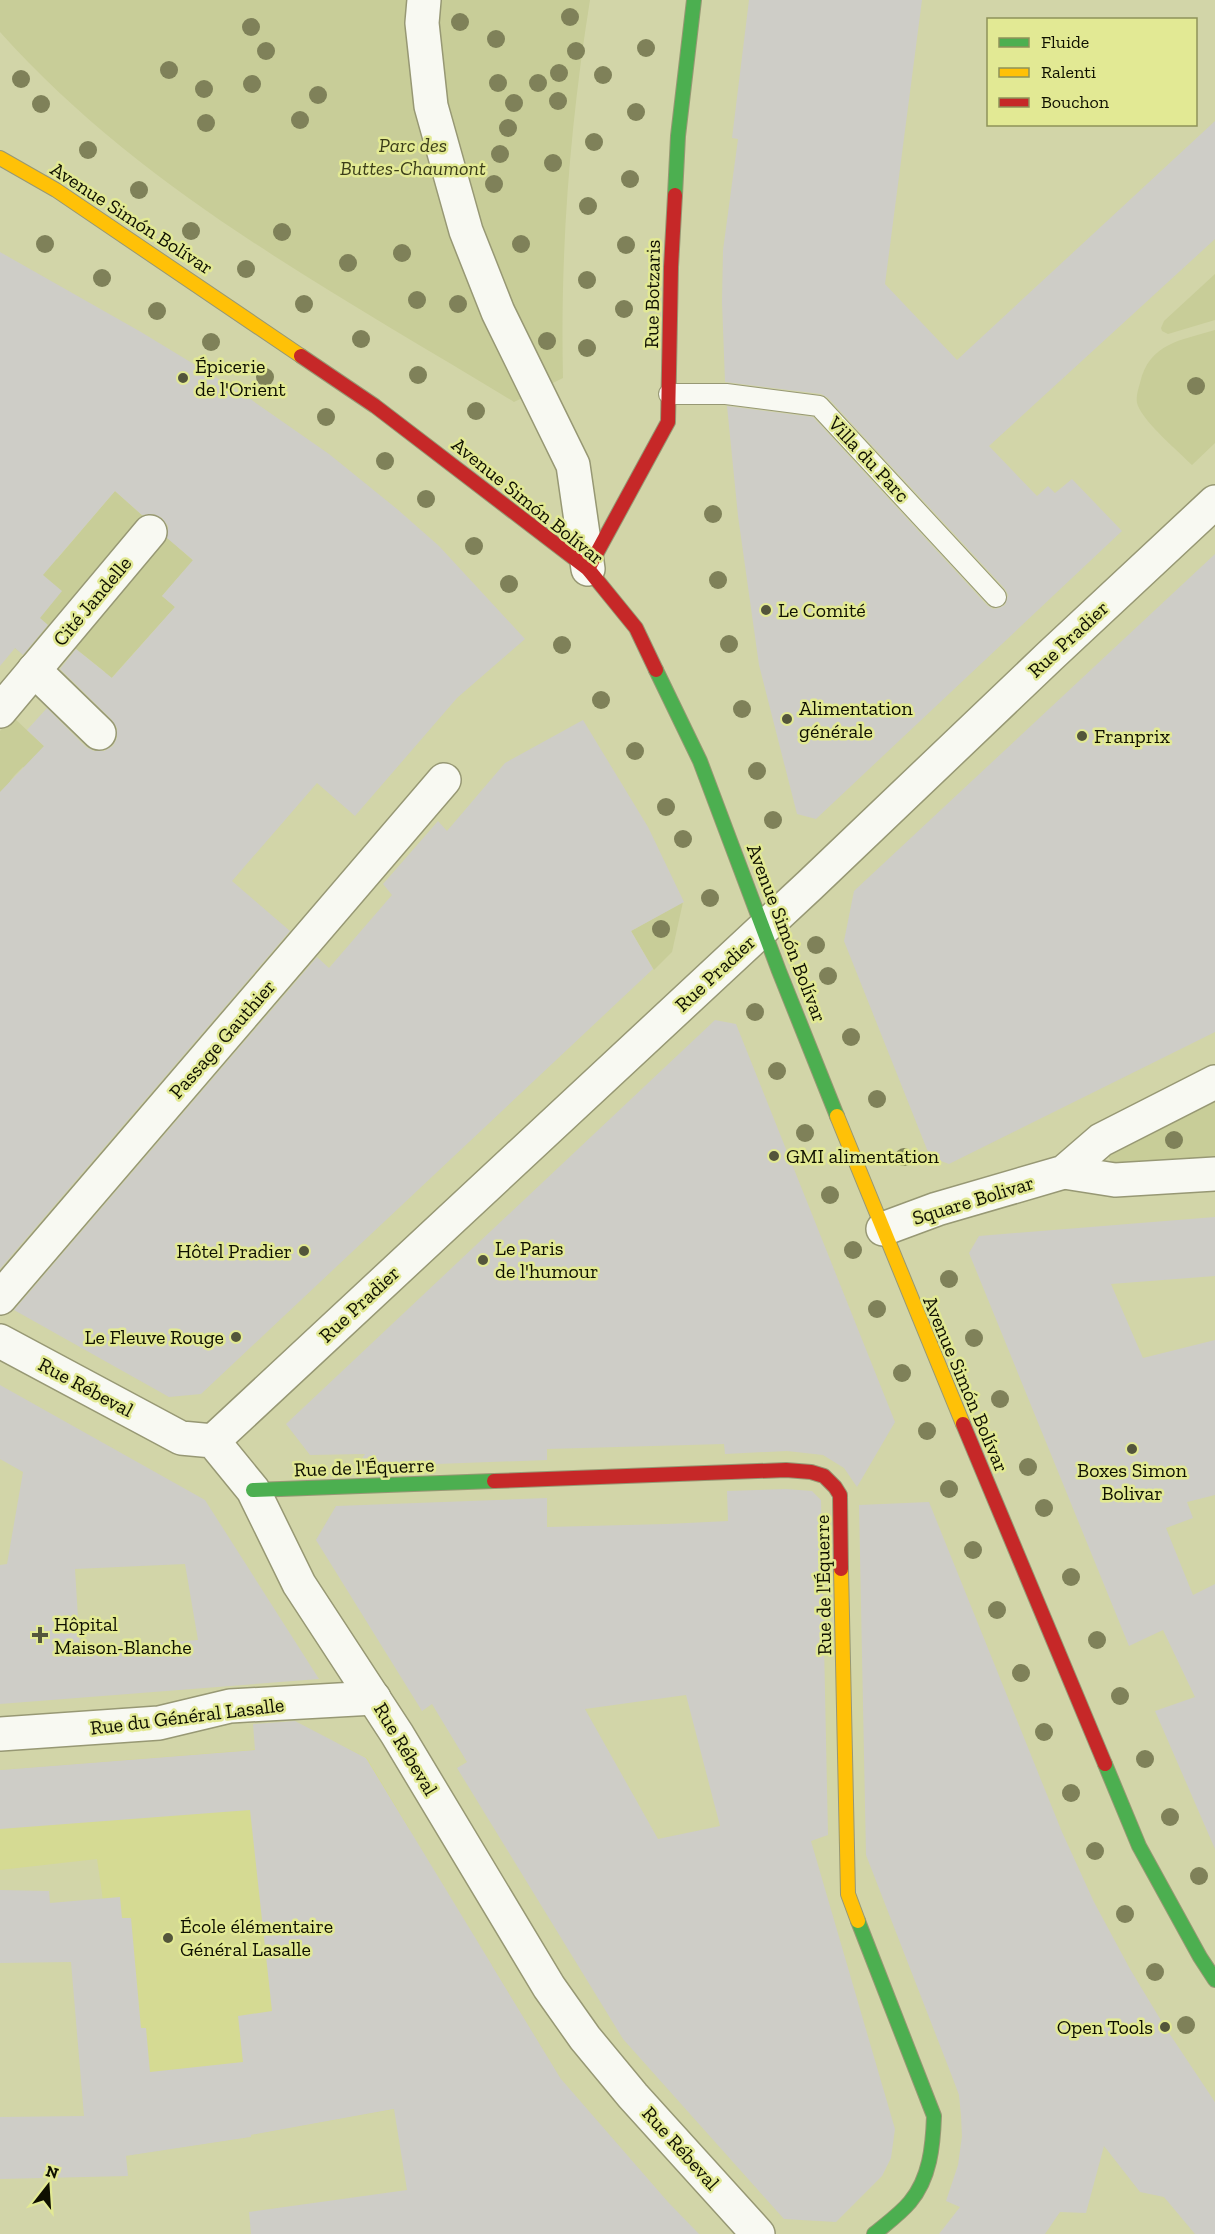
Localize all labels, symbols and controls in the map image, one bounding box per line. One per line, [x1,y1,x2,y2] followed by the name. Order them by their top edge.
[987,18,1197,126] legend
[1041,31,1089,53] text: Fluide
[1041,61,1096,83] text: Ralenti
[1041,91,1110,113] text: Bouchon
[340,133,486,180] park label: Parc des Buttes-Chaumont
[46,156,218,280] street label: Avenue Simón Bolívar
[639,239,665,349] street label: Rue Botzaris
[195,354,286,401] place label: Épicerie de l'Orient
[176,371,190,385] marker: Épicerie de l'Orient
[823,410,915,507] street label: Villa du Parc
[447,432,609,570] street label: Avenue Simón Bolívar
[48,551,136,651] street label: Cité Jandelle
[1023,596,1113,682] street label: Rue Pradier
[778,598,866,622] place label: Le Comité
[759,603,773,617] marker: Le Comité
[799,696,913,743] place label: Alimentation générale
[780,712,794,726] marker: Alimentation générale
[1094,724,1170,748] place label: Franprix
[1075,729,1089,743] marker: Franprix
[742,841,832,1025] street label: Avenue Simón Bolívar
[670,930,760,1016] street label: Rue Pradier
[164,975,280,1103] street label: Passage Gauthier
[786,1144,939,1168] place label: GMI alimentation
[767,1149,781,1163] marker: GMI alimentation
[909,1170,1037,1230] street label: Square Bolivar
[495,1236,598,1283] place label: Le Paris de l'humour
[177,1239,292,1263] place label: Hôtel Pradier
[297,1244,311,1258] marker: Hôtel Pradier
[476,1253,490,1267] marker: Le Paris de l'humour
[314,1261,404,1347] street label: Rue Pradier
[918,1292,1014,1476] street label: Avenue Simón Bolívar
[85,1325,224,1349] place label: Le Fleuve Rouge
[229,1330,243,1344] marker: Le Fleuve Rouge
[35,1352,137,1422] street label: Rue Rébeval
[1125,1442,1139,1456] marker: Boxes Simon Bolivar
[293,1453,435,1481] street label: Rue de l'Équerre
[1077,1458,1187,1505] place label: Boxes Simon Bolivar
[810,1514,836,1656] street label: Rue de l'Équerre
[54,1612,192,1659] place label: Hôpital Maison-Blanche
[31,1626,49,1644] marker: Hôpital Maison-Blanche
[89,1692,285,1740] street label: Rue du Général Lasalle
[369,1698,443,1800] street label: Rue Rébeval
[180,1914,333,1961] place label: École élémentaire Général Lasalle
[161,1931,175,1945] marker: École élémentaire Général Lasalle
[1057,2015,1153,2039] place label: Open Tools
[1158,2020,1172,2034] marker: Open Tools
[637,2101,725,2195] street label: Rue Rébeval
[18,2156,78,2216] north arrow
[44,2161,61,2183] text: N

